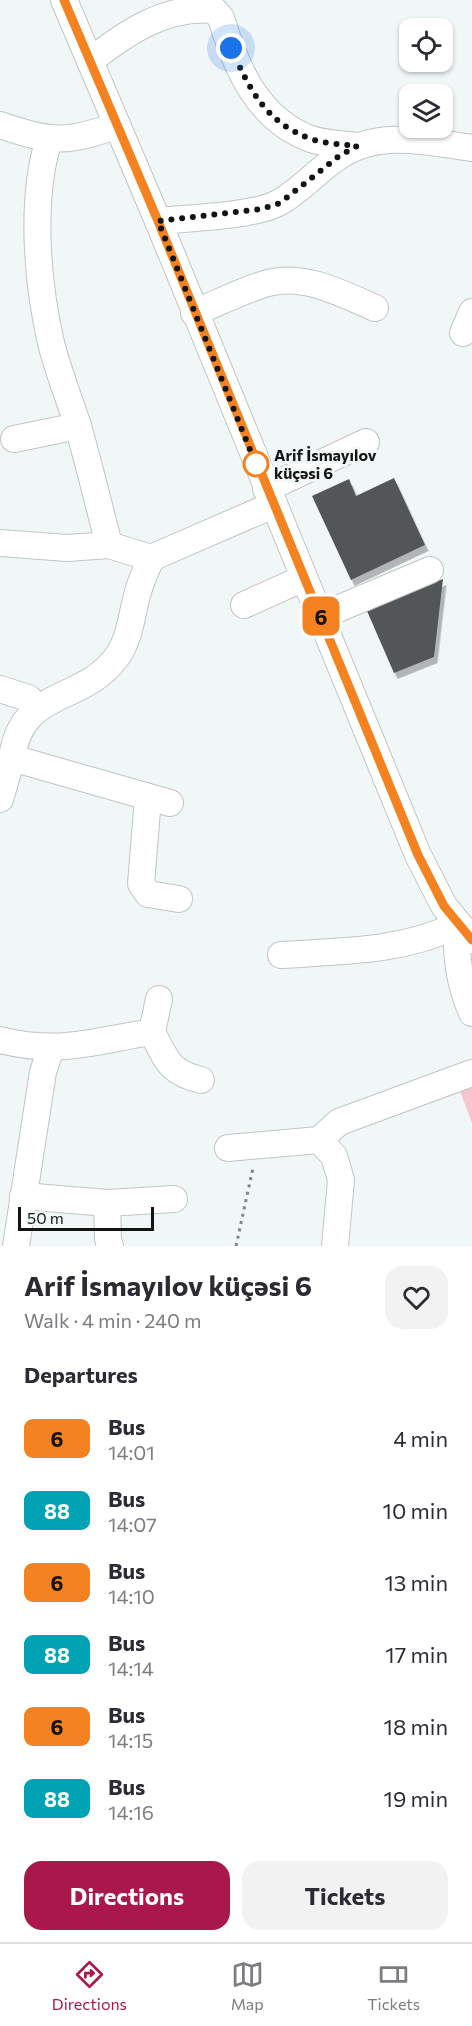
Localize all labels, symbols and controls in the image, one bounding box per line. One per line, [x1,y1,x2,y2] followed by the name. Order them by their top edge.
[399,18,453,138] map controls
[399,18,453,72] button: locate
[216,33,246,63] your location
[399,84,453,138] button: layers
[274,445,377,482] place label: Arif İsmayılov küçəsi 6
[243,451,269,477] marker: Arif İsmayılov küçəsi 6
[302,596,340,636] line badge: 6
[315,604,327,629] text: 6
[18,1204,154,1232] scale bar
[27,1208,64,1227] text: 50 m
[385,1266,448,1329] button: heart
[24,1268,312,1302] text: Arif İsmayılov küçəsi 6
[24,1308,201,1332] text: Walk · 4 min · 240 m
[24,1361,138,1388] text: Departures
[108,1413,145,1440] text: Bus
[393,1425,448,1452] text: 4 min
[51,1426,63,1451] text: 6
[108,1440,155,1464] text: 14:01
[108,1485,145,1512] text: Bus
[383,1497,448,1524] text: 10 min
[44,1498,70,1523] text: 88
[108,1512,157,1536] text: 14:07
[108,1557,145,1584] text: Bus
[384,1569,448,1596] text: 13 min
[51,1570,63,1595] text: 6
[108,1584,155,1608] text: 14:10
[108,1629,145,1656] text: Bus
[385,1641,448,1668] text: 17 min
[44,1642,70,1667] text: 88
[108,1656,154,1680] text: 14:14
[108,1701,145,1728] text: Bus
[384,1713,448,1740] text: 18 min
[51,1714,63,1739] text: 6
[108,1728,153,1752] text: 14:15
[108,1773,145,1800] text: Bus
[384,1785,448,1812] text: 19 min
[44,1786,70,1811] text: 88
[108,1800,154,1824] text: 14:16
[24,1861,230,1930] button: Directions
[242,1861,448,1930] button: Tickets
[52,1958,127,2013] tab: Directions
[231,1958,264,2013] tab: Map
[367,1958,420,2013] tab: Tickets

